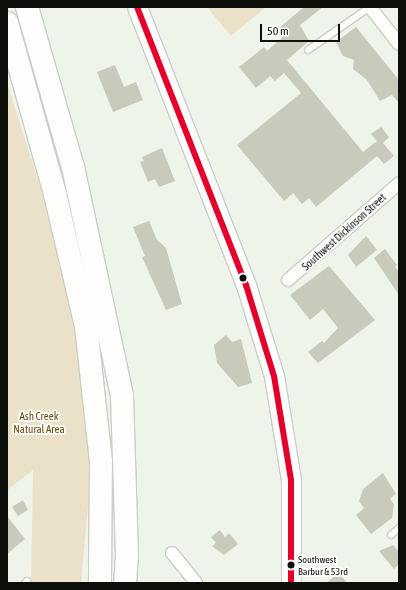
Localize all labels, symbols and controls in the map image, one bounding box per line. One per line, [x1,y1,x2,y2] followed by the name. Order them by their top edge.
[262,16,342,42] scale bar
[267,24,289,38] text: 50 m
[299,191,389,273] street label: Southwest Dickinson Street
[238,273,248,283] unlabelled marker
[13,410,65,436] park label: Ash Creek Natural Area
[298,553,348,576] place label: Southwest Barbur & 53rd
[286,560,296,570] marker: Southwest Barbur & 53rd

